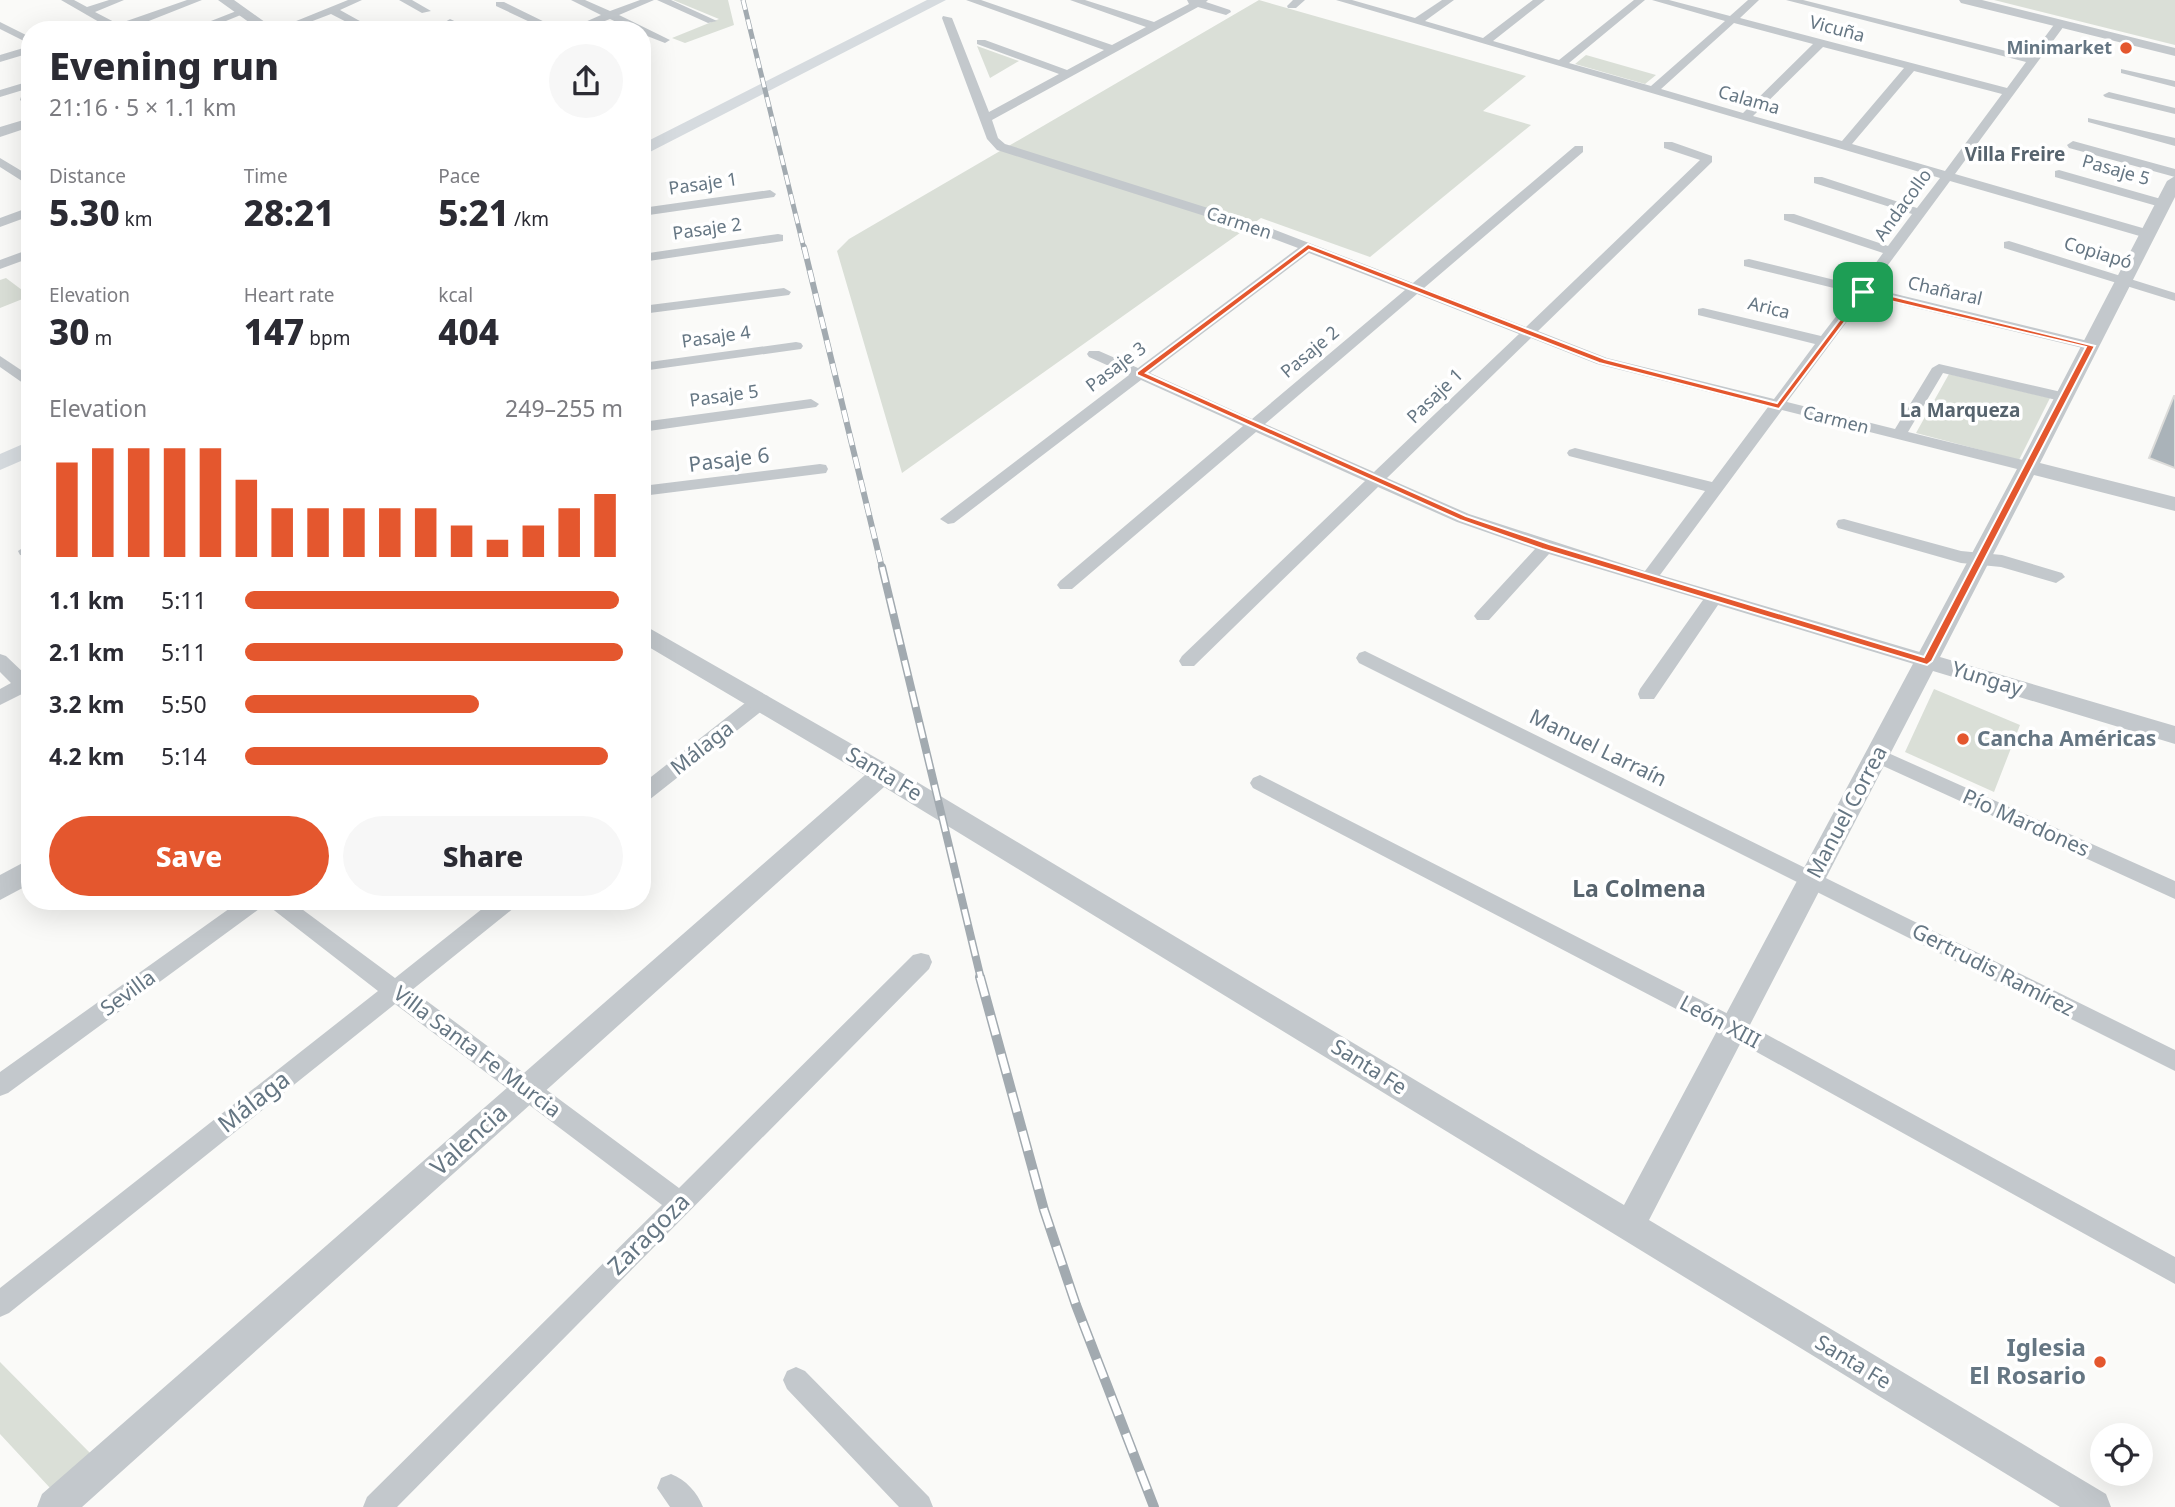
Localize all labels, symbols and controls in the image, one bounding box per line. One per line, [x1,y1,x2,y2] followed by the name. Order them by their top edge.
[1807,9,1868,47] street label: Vicuña
[2006,35,2112,59] place label: Minimarket
[49,39,279,91] text: Evening run
[2118,40,2134,56] marker: Minimarket
[549,44,623,118] button: share
[1716,79,1783,119] street label: Calama
[49,91,236,123] text: 21:16 · 5 × 1.1 km
[1965,141,2065,167] district label: Villa Freire
[2080,148,2153,190] street label: Pasaje 5
[49,163,126,189] text: Distance
[244,163,288,189] text: Time
[438,163,480,189] text: Pace
[1868,164,1936,245] street label: Andacollo
[667,166,739,200] street label: Pasaje 1
[49,189,120,236] text: 5.30
[244,189,335,236] text: 28:21
[438,189,509,236] text: 5:21
[1204,200,1275,244] street label: Carmen
[120,206,153,232] text: km
[509,206,549,232] text: /km
[671,211,743,245] street label: Pasaje 2
[2061,230,2135,274] street label: Copiapó
[1833,262,1893,322] pin
[1906,270,1985,310] street label: Chañaral
[1844,273,1882,311] icon: arrive
[49,282,130,308] text: Elevation
[244,282,334,308] text: Heart rate
[438,282,473,308] text: kcal
[1746,290,1793,324] street label: Arica
[49,308,89,355] text: 30
[244,308,304,355] text: 147
[438,308,499,355] text: 404
[680,319,752,353] street label: Pasaje 4
[1275,320,1344,383] street label: Pasaje 2
[89,325,112,351] text: m
[304,325,350,351] text: bpm
[1080,336,1150,397] street label: Pasaje 3
[1401,363,1468,428] street label: Pasaje 1
[688,378,760,412] street label: Pasaje 5
[49,392,147,424] text: Elevation
[505,392,623,424] text: 249–255 m
[1900,397,2020,423] district label: La Marqueza
[1801,399,1872,439] street label: Carmen
[687,440,771,478] street label: Pasaje 6
[49,584,124,616] text: 1.1 km
[161,584,207,616] text: 5:11
[49,636,124,668] text: 2.1 km
[161,636,207,668] text: 5:11
[1948,654,2026,702] street label: Yungay
[49,688,124,720] text: 3.2 km
[161,688,207,720] text: 5:50
[1525,702,1672,792] street label: Manuel Larraín
[664,714,739,781] street label: Málaga
[1977,724,2156,752] place label: Cancha Américas
[1955,731,1971,747] marker: Cancha Américas
[49,740,124,772] text: 4.2 km
[161,740,207,772] text: 5:14
[841,740,928,807] street label: Santa Fe
[1799,740,1893,883] street label: Manuel Correa
[1959,782,2094,863] street label: Pío Mardones
[49,816,329,896] button: Save
[343,816,623,896] button: Share
[1572,872,1706,904] district label: La Colmena
[1908,916,2079,1022] street label: Gertrudis Ramírez
[94,963,161,1022] street label: Sevilla
[388,979,567,1123] street label: Villa Santa Fe Murcia
[1675,988,1766,1054] street label: León XIII
[1327,1032,1413,1100] street label: Santa Fe
[210,1062,296,1139] street label: Málaga
[422,1095,514,1182] street label: Valencia
[600,1185,696,1281] street label: Zaragoza
[1810,1328,1897,1395] street label: Santa Fe
[1969,1330,2086,1391] place label: Iglesia El Rosario
[2092,1354,2108,1370] marker: Iglesia El Rosario
[2090,1423,2153,1486] map controls
[2090,1423,2153,1486] button: locate

